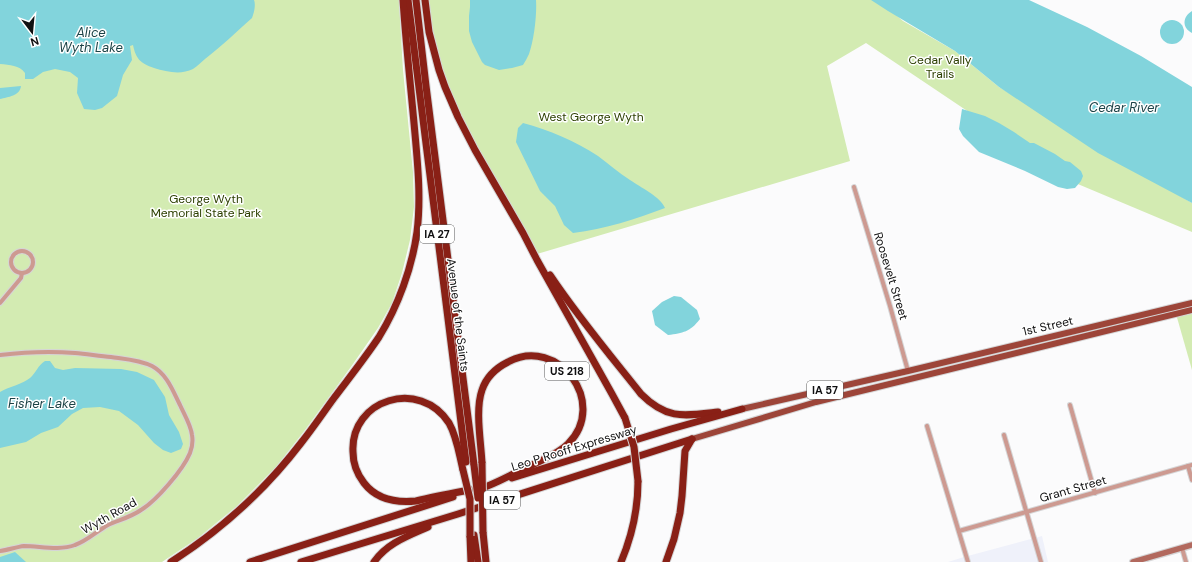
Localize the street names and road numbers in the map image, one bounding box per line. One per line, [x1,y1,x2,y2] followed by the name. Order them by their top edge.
[420,225,454,243] road number: IA 27
[870,230,912,322] street label: Roosevelt Street
[443,257,473,373] street label: Avenue of the Saints
[1021,312,1075,340] street label: 1st Street
[545,362,589,380] road number: US 218
[807,381,843,399] road number: IA 57
[509,421,639,475] street label: Leo P Rooff Expressway
[1038,472,1109,506] street label: Grant Street
[484,491,520,509] road number: IA 57
[78,494,140,538] street label: Wyth Road

